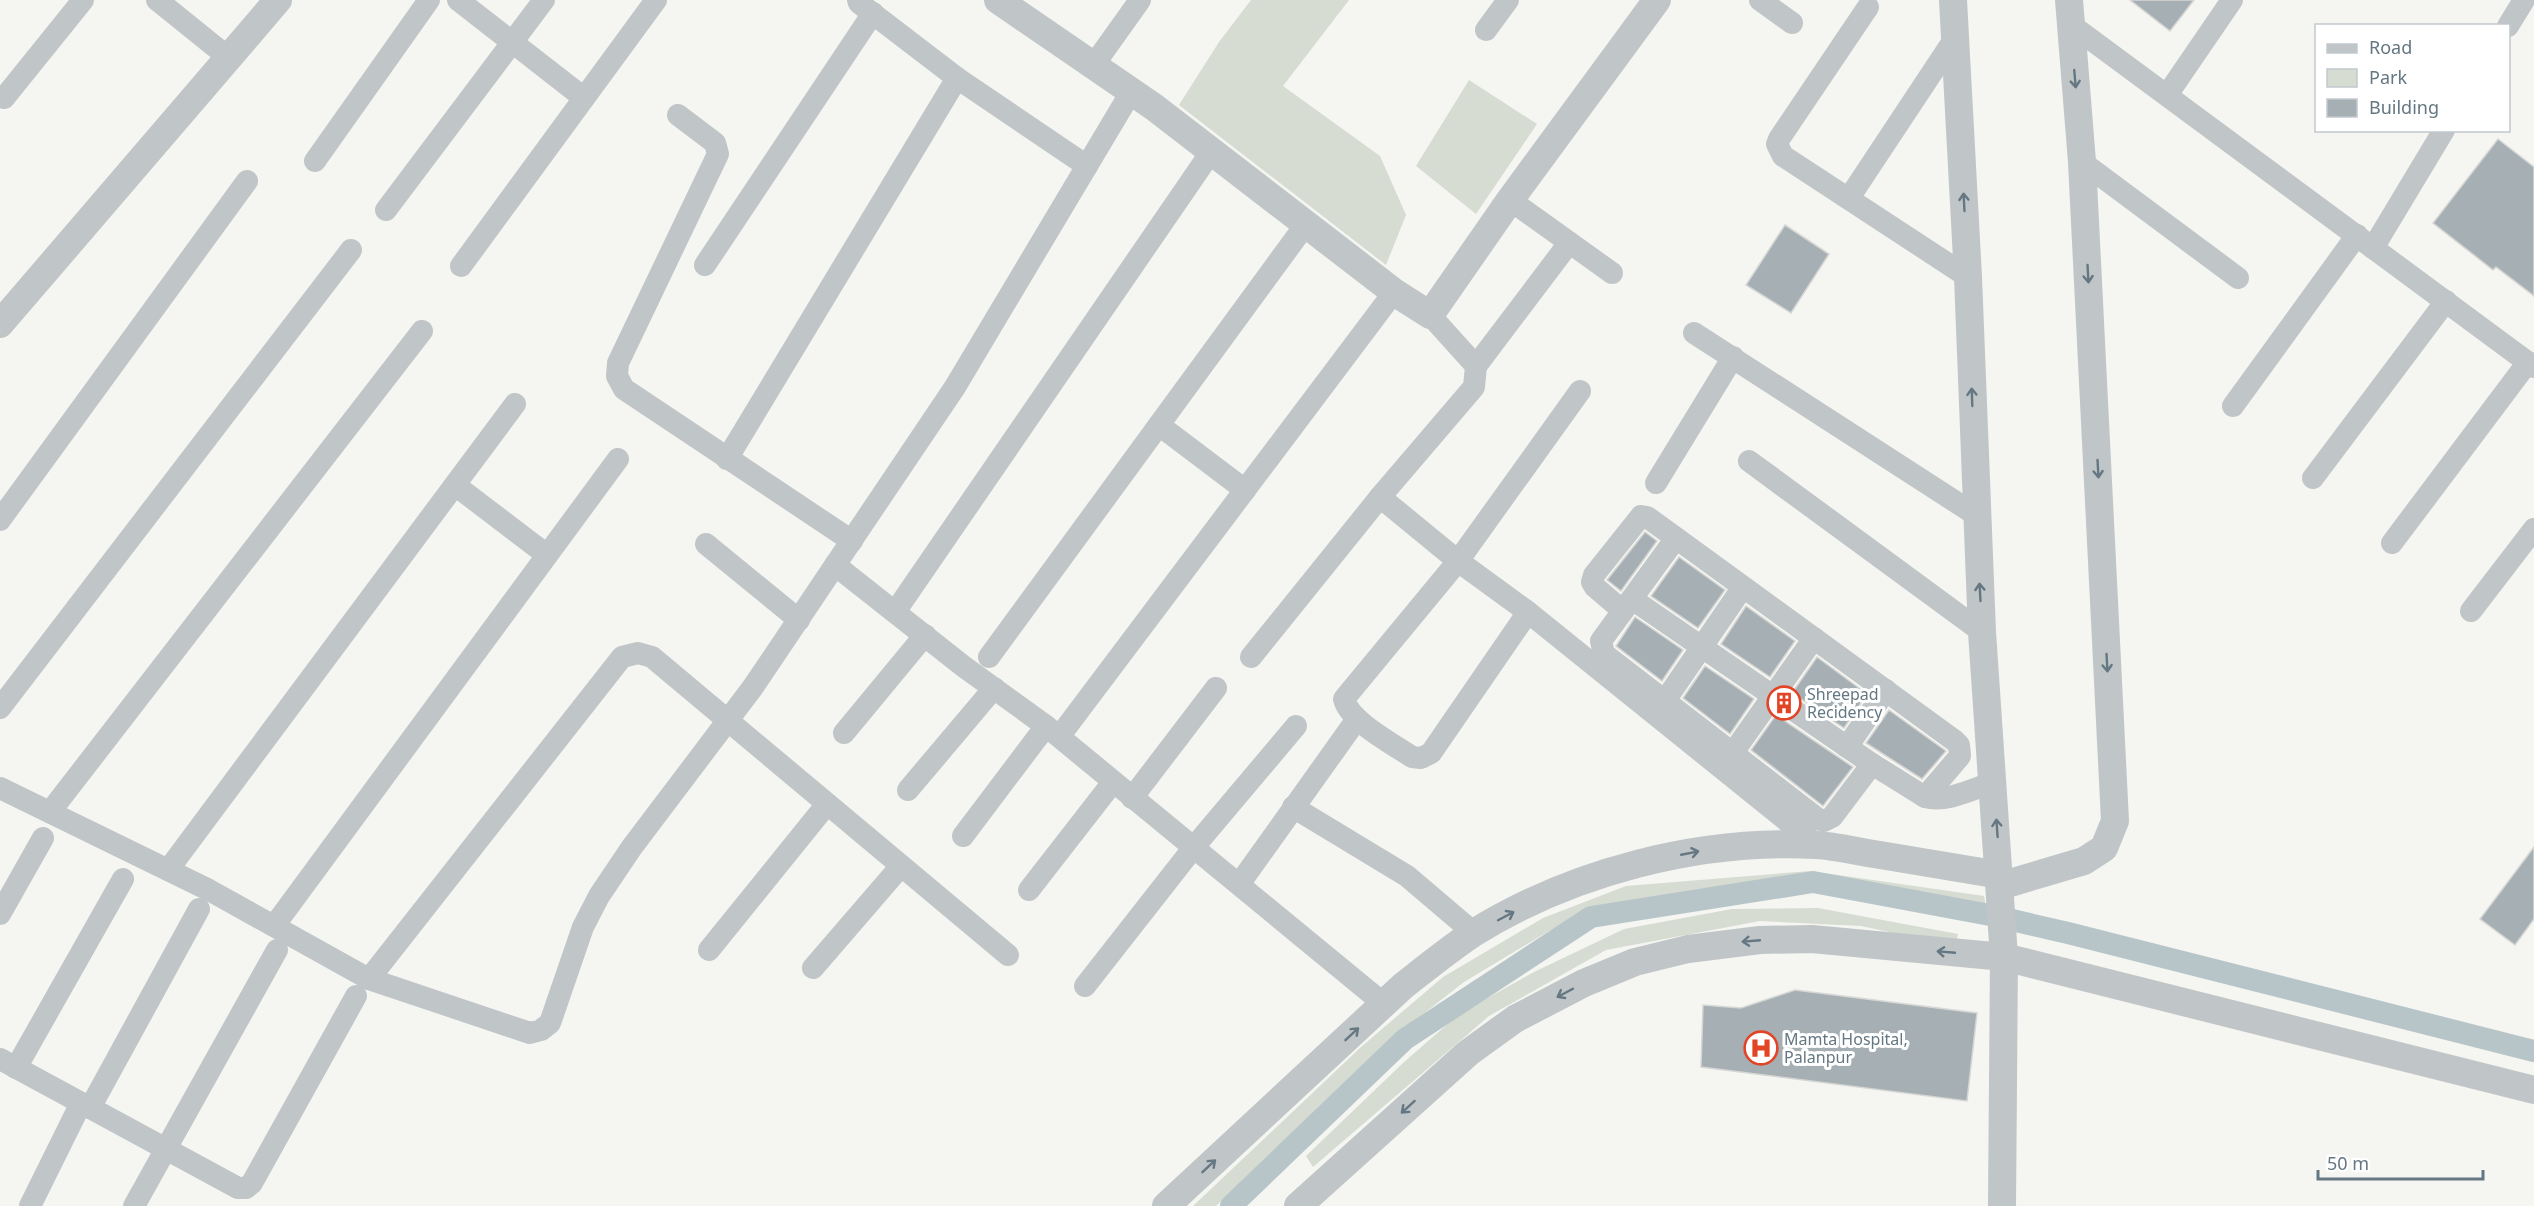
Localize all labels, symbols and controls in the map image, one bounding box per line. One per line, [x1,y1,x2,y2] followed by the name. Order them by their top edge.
[2315,24,2510,132] legend
[2369,35,2412,59] text: Road
[2369,65,2407,89] text: Park
[2070,69,2081,89] one-way arrow
[2369,95,2439,119] text: Building
[1959,192,1970,212] one-way arrow
[2082,263,2093,283] one-way arrow
[1967,387,1978,407] one-way arrow
[2092,458,2103,478] one-way arrow
[1975,582,1986,602] one-way arrow
[2102,653,2113,673] one-way arrow
[1807,683,1883,723] place label: Shreepad Recidency
[1766,685,1802,721] building icon: Shreepad Recidency
[1991,818,2002,838] one-way arrow
[1680,848,1699,859] one-way arrow
[1497,910,1515,921] one-way arrow
[1742,936,1762,947] one-way arrow
[1936,946,1956,957] one-way arrow
[1557,987,1574,999] one-way arrow
[1344,1027,1359,1041] one-way arrow
[1784,1028,1908,1068] place label: Mamta Hospital, Palanpur
[1743,1030,1779,1066] hospital icon: Mamta Hospital, Palanpur
[1401,1100,1416,1114] one-way arrow
[2318,1143,2483,1181] scale bar
[2327,1151,2369,1175] text: 50 m
[1201,1159,1216,1173] one-way arrow

